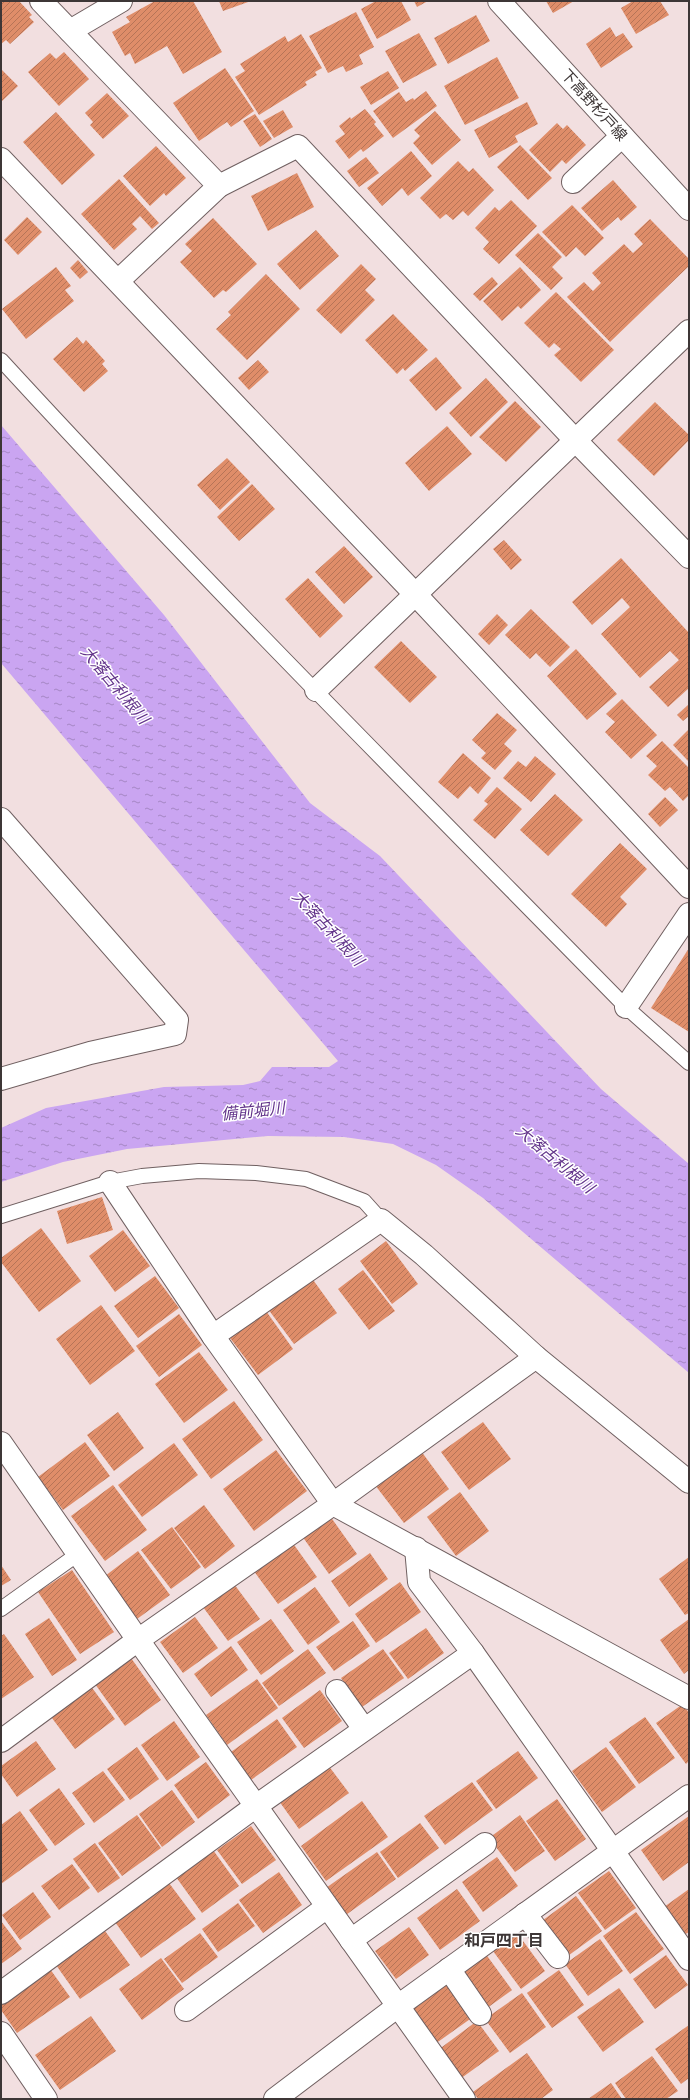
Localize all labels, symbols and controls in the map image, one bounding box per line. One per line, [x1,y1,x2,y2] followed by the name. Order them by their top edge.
[556,64,632,146] street label: 下高野杉戸線
[75,641,156,731] water label: 大落古利根川
[287,885,371,972] water label: 大落古利根川
[220,1096,288,1126] water label: 備前堀川
[511,1119,601,1200] water label: 大落古利根川
[464,1929,544,1952] district label: 和戸四丁目

